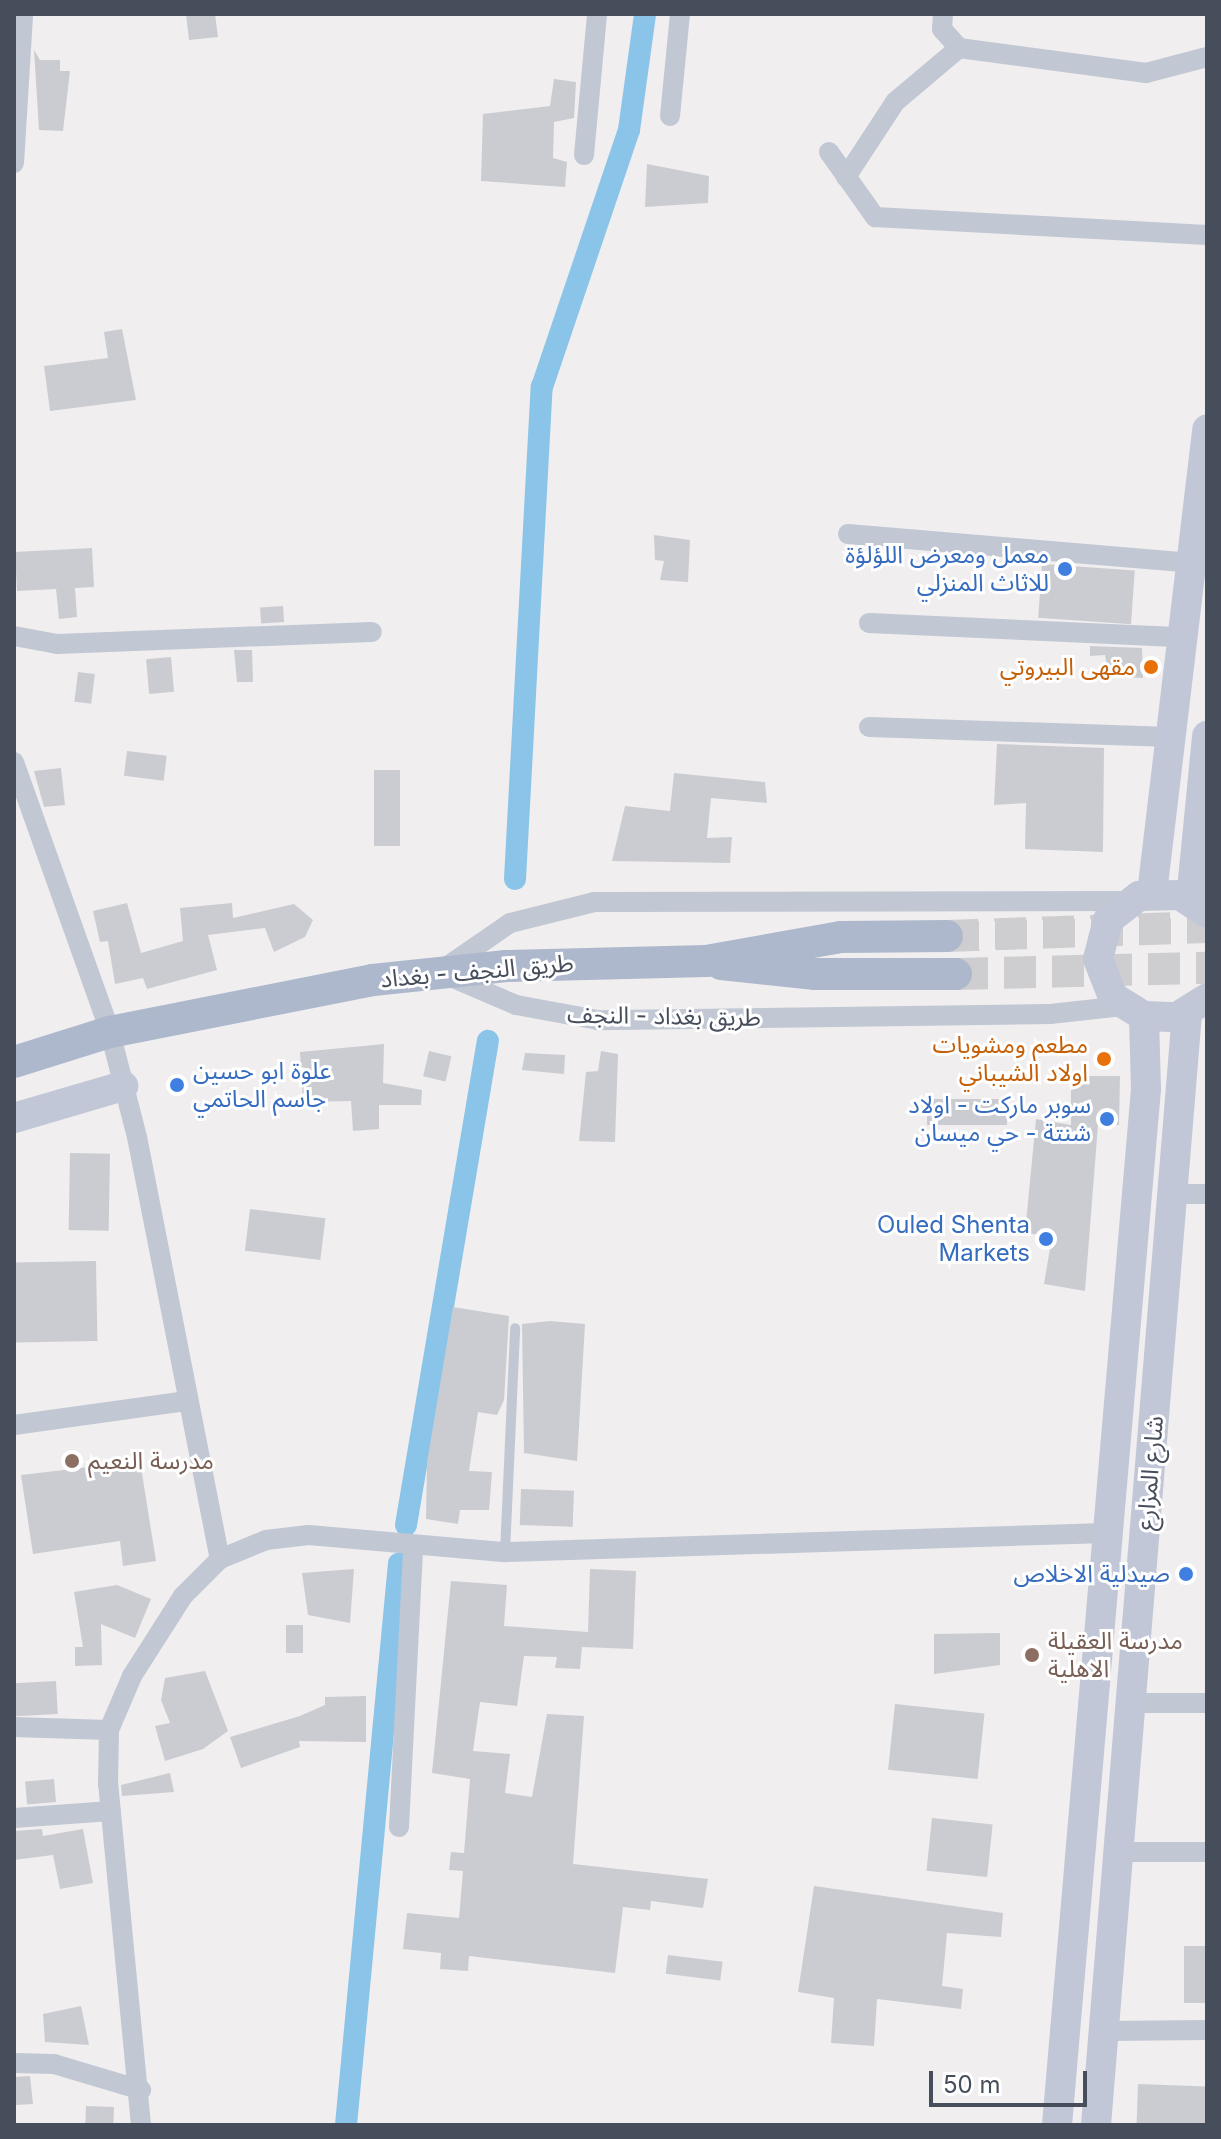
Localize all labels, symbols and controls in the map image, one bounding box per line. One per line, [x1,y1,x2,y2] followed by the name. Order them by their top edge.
[845,541,1049,597] place label: معمل ومعرض اللؤلؤة للاثاث المنزلي
[1056,560,1074,578] marker: معمل ومعرض اللؤلؤة للاثاث المنزلي
[1000,653,1135,681] place label: مقهى البيروتي
[1142,658,1160,676] marker: مقهى البيروتي
[379,948,575,994] street label: طريق النجف - بغداد
[567,1000,761,1032] street label: طريق بغداد - النجف
[933,1031,1088,1087] place label: مطعم ومشويات اولاد الشيباني
[1095,1050,1113,1068] marker: مطعم ومشويات اولاد الشيباني
[193,1057,331,1113] place label: علوة ابو حسين جاسم الحاتمي
[168,1076,186,1094] marker: علوة ابو حسين جاسم الحاتمي
[908,1091,1091,1147] place label: سوبر ماركت - اولاد شنتة - حي ميسان
[1098,1110,1116,1128] marker: سوبر ماركت - اولاد شنتة - حي ميسان
[877,1211,1030,1267] place label: Ouled Shenta Markets
[1037,1230,1055,1248] marker: Ouled Shenta Markets
[1131,1414,1169,1532] street label: شارع المزارع
[88,1447,214,1475] place label: مدرسة النعيم
[63,1452,81,1470] marker: مدرسة النعيم
[1013,1560,1170,1588] place label: صيدلية الاخلاص
[1177,1565,1195,1583] marker: صيدلية الاخلاص
[1048,1627,1183,1683] place label: مدرسة العقيلة الاهلية
[1023,1646,1041,1664] marker: مدرسة العقيلة الاهلية
[933,2055,1091,2105] scale bar
[943,2070,1001,2099] text: 50 m

